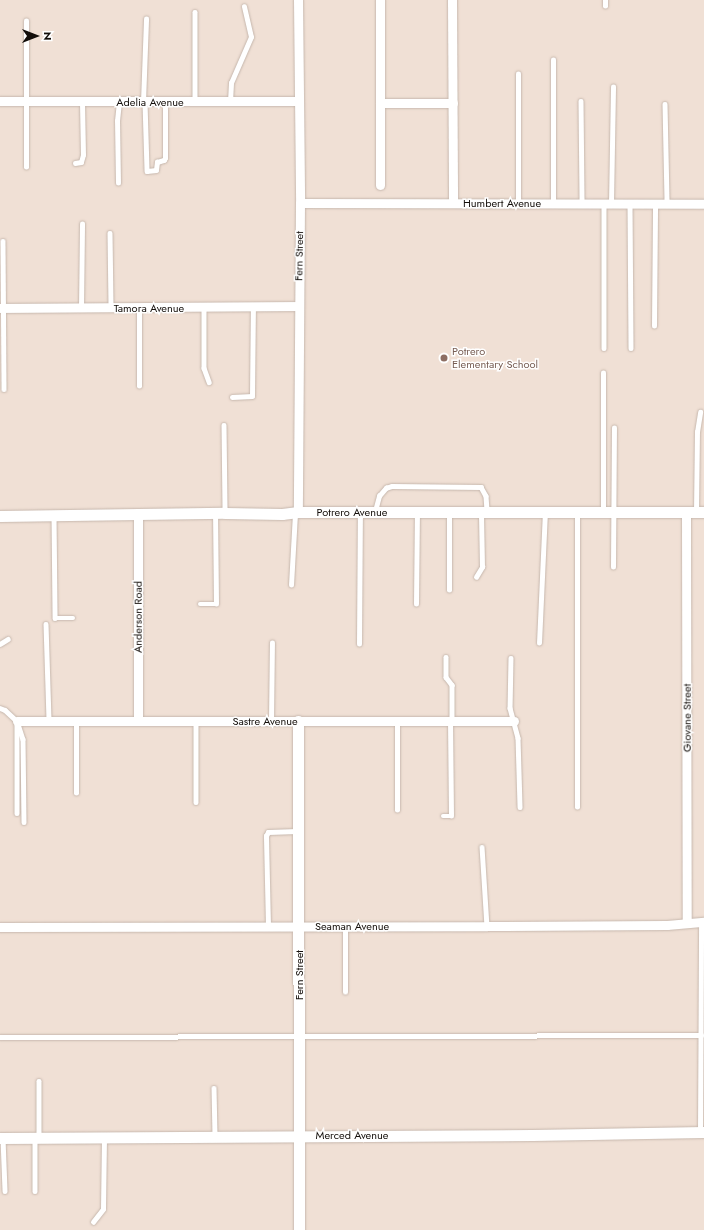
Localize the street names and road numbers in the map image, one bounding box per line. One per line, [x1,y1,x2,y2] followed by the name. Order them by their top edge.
[116,95,184,109] street label: Adelia Avenue
[463,196,541,210] street label: Humbert Avenue
[292,231,306,281] street label: Fern Street
[114,301,184,315] street label: Tamora Avenue
[317,505,387,519] street label: Potrero Avenue
[131,581,145,653] street label: Anderson Road
[680,684,694,752] street label: Giovane Street
[232,714,298,728] street label: Sastre Avenue
[315,919,389,933] street label: Seaman Avenue
[292,950,306,1000] street label: Fern Street
[316,1128,388,1142] street label: Merced Avenue

